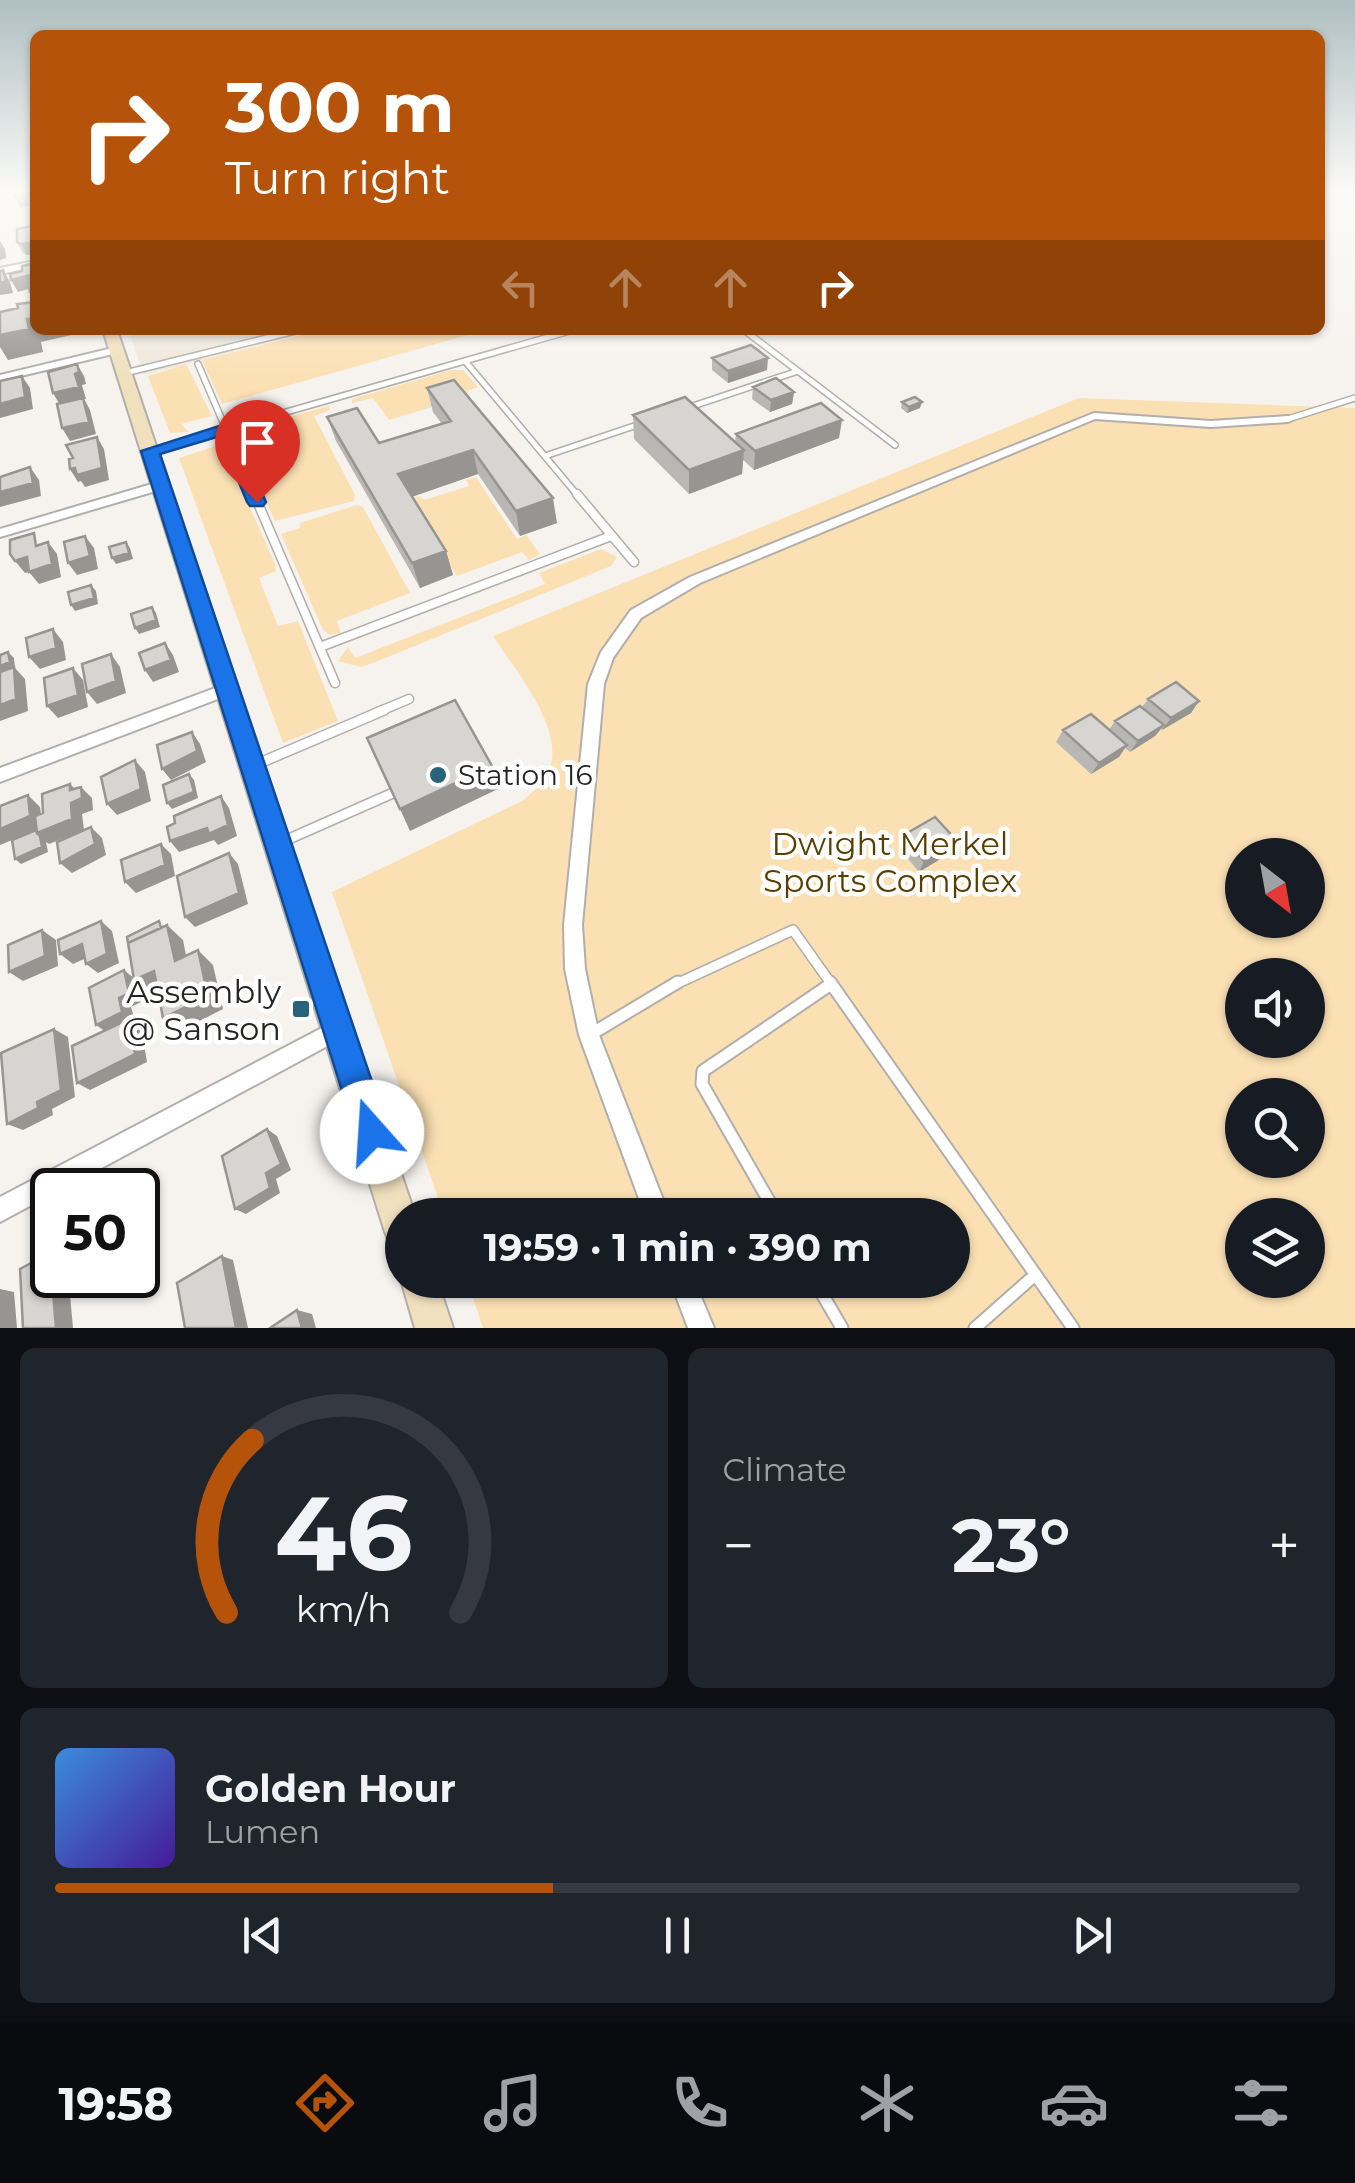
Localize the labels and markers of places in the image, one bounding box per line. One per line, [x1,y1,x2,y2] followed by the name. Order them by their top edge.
[215,400,300,503] pin
[458,758,592,792] place label: Station 16
[427,764,449,786] marker: Station 16
[122,972,282,1048] place label: Assembly @ Sanson
[290,998,312,1020] marker: Assembly @ Sanson

